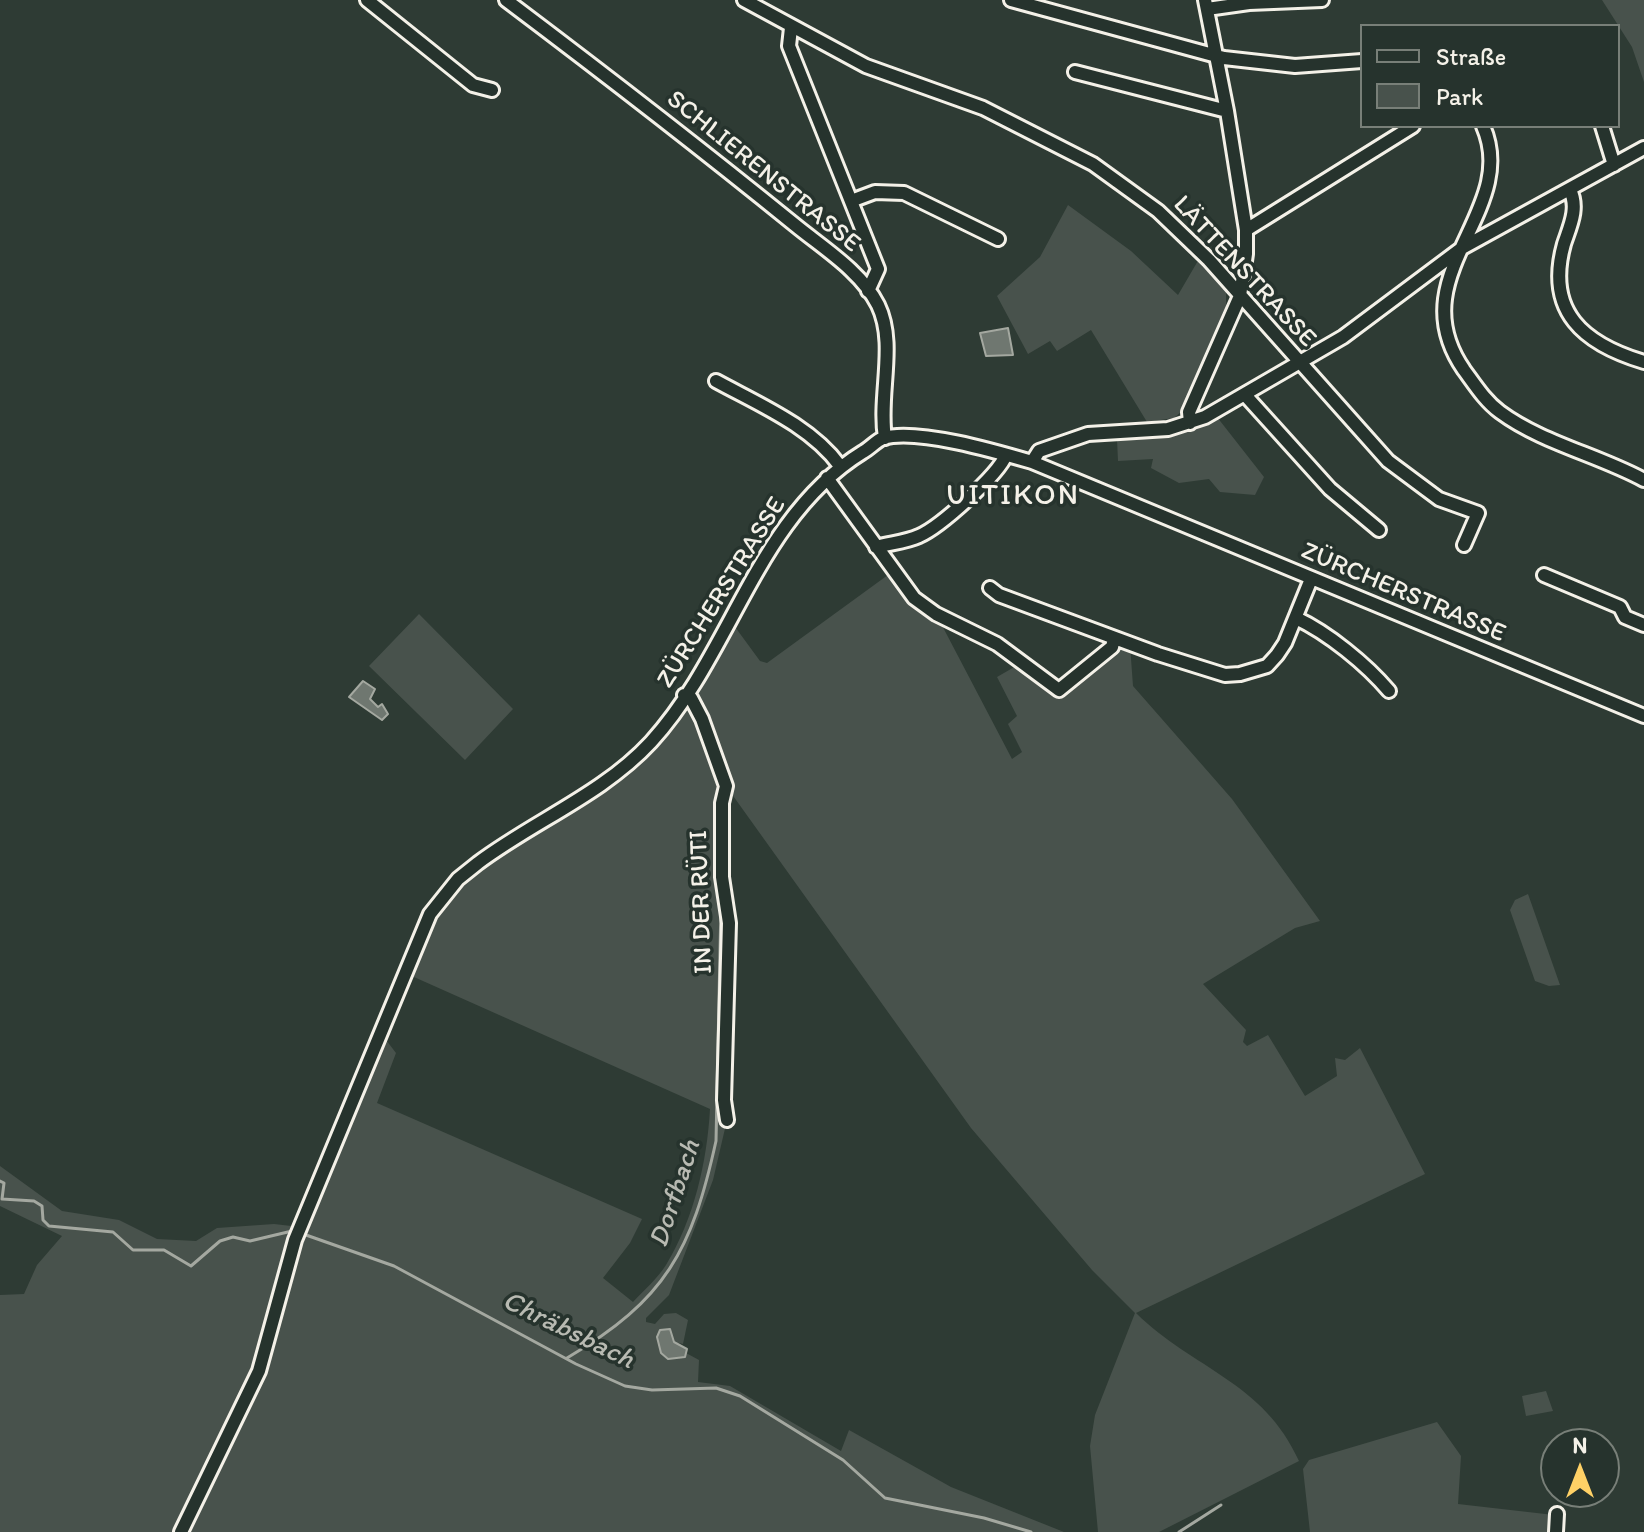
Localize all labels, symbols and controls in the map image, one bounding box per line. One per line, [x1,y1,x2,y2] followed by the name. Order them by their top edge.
[1360,24,1620,128] legend
[1436,42,1506,71] text: Straße
[1436,82,1483,111] text: Park
[660,84,866,260] street label: SCHLIERENSTRASSE
[1166,190,1322,354] street label: LÄTTENSTRASSE
[948,478,1078,514] district label: UITIKON
[651,492,793,694] street label: ZÜRCHERSTRASSE
[1296,536,1510,650] street label: ZÜRCHERSTRASSE
[684,830,720,974] street label: IN DER RÜTI
[643,1136,709,1252] water label: Dorfbach
[497,1285,639,1377] water label: Chräbsbach
[1540,1428,1620,1508] north arrow
[1573,1432,1587,1459] text: N

